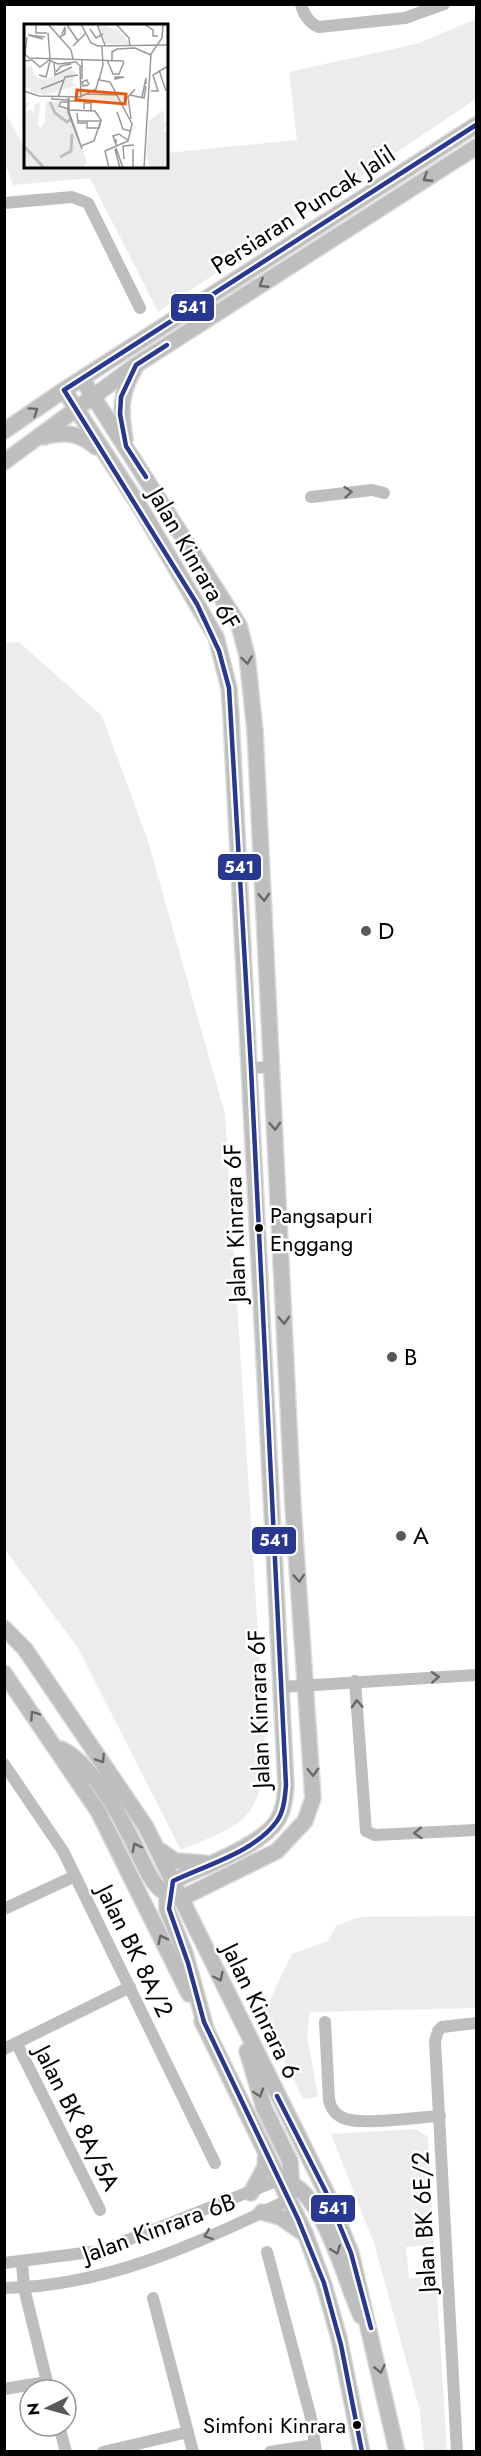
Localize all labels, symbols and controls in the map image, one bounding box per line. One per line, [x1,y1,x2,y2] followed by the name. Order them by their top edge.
[24,24,168,168] inset map
[204,137,402,282] street label: Persiaran Puncak Jalil
[423,171,433,183] one-way arrow
[259,276,269,288] one-way arrow
[170,293,215,322] line badge: 541
[177,296,207,319] text: 541
[27,407,38,418] one-way arrow
[138,478,249,636] street label: Jalan Kinrara 6F
[343,486,352,499] one-way arrow
[241,656,253,665] one-way arrow
[217,853,262,881] line badge: 541
[224,856,254,879] text: 541
[257,892,270,901] one-way arrow
[378,913,394,948] place label: D
[359,924,373,938] marker: D
[269,1121,282,1130] one-way arrow
[214,1143,255,1306] street label: Jalan Kinrara 6F
[270,1199,373,1259] place label: Pangsapuri Enggang
[253,1222,265,1234] marker: Pangsapuri Enggang
[278,1316,291,1325] one-way arrow
[404,1339,417,1374] place label: B
[385,1350,399,1364] marker: B
[413,1518,429,1553] place label: A
[251,1526,297,1555] line badge: 541
[259,1529,289,1552] text: 541
[394,1529,408,1543] marker: A
[292,1573,305,1582] one-way arrow
[238,1629,279,1792] street label: Jalan Kinrara 6F
[430,1670,439,1683] one-way arrow
[350,1700,363,1709] one-way arrow
[30,1711,41,1722] one-way arrow
[94,1753,105,1764] one-way arrow
[306,1768,319,1777] one-way arrow
[414,1826,423,1839] one-way arrow
[131,1842,143,1853] one-way arrow
[87,1876,183,2023] street label: Jalan BK 8A/2
[158,1934,169,1945] one-way arrow
[212,1934,309,2085] street label: Jalan Kinrara 6
[211,1970,223,1981] one-way arrow
[24,2036,129,2197] street label: Jalan BK 8A/5A
[252,2087,264,2098] one-way arrow
[402,2151,445,2297] street label: Jalan BK 6E/2
[75,2184,240,2272] street label: Jalan Kinrara 6B
[310,2194,356,2223] line badge: 541
[318,2197,348,2220] text: 541
[204,2228,214,2241] one-way arrow
[329,2244,341,2255] one-way arrow
[373,2364,386,2374] one-way arrow
[18,2378,78,2438] north arrow
[22,2402,46,2417] text: N
[203,2409,346,2441] place label: Simfoni Kinrara
[351,2419,363,2431] marker: Simfoni Kinrara

